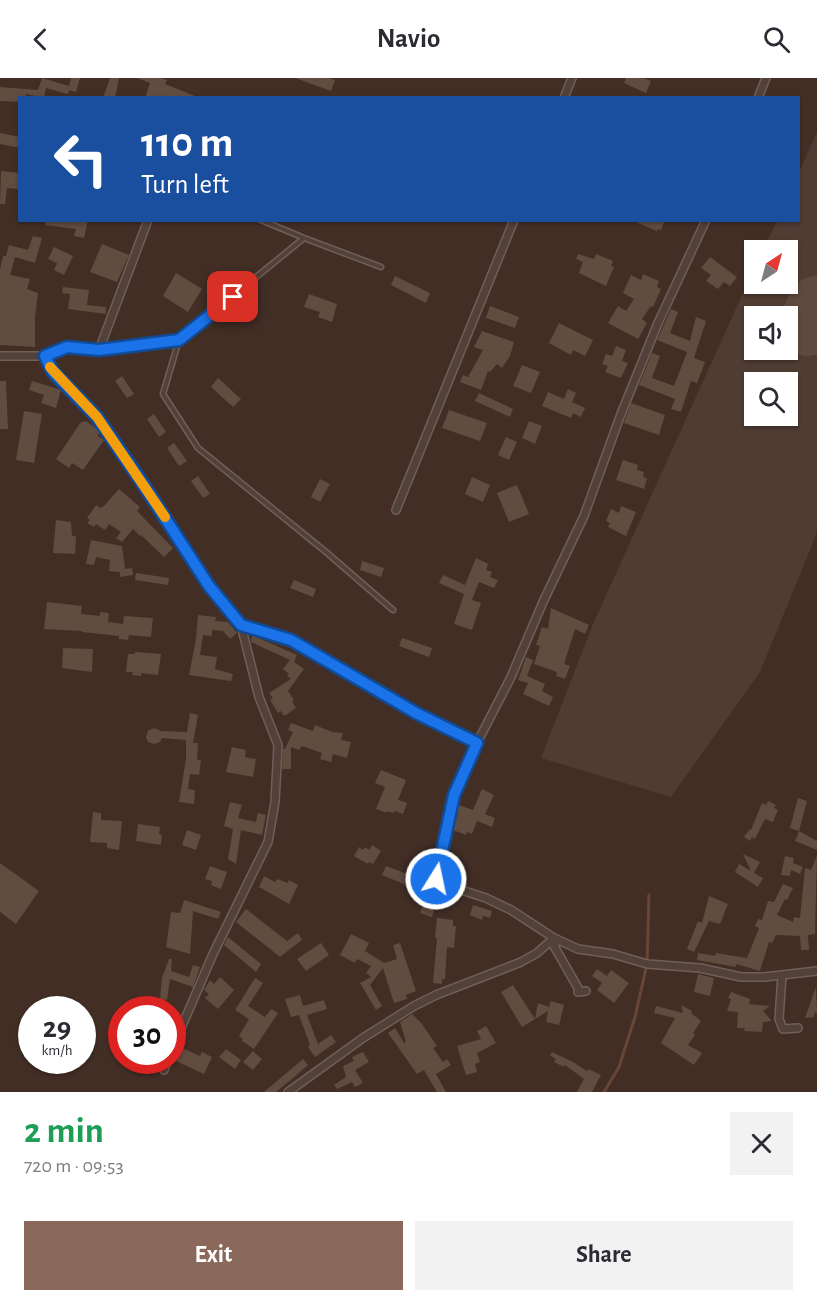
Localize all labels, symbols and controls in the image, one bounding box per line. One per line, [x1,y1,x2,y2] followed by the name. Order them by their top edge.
[24,23,57,56] icon: back
[760,23,793,56] icon: search
[377,25,440,52] text: Navio
[42,120,120,198] icon: left
[141,122,233,164] text: 110 m
[141,171,229,198] text: Turn left
[744,240,798,294] north arrow
[744,240,798,426] map controls
[207,271,258,322] pin
[216,280,249,313] icon: arrive
[744,306,798,360] button: sound
[744,372,798,426] button: search
[404,847,468,911] position arrow
[108,996,186,1074] speed limit sign: 30
[43,1013,71,1043] text: 29
[42,1043,72,1058] text: km/h
[730,1112,793,1175] button: close
[24,1113,104,1149] text: 2 min
[24,1156,124,1176] text: 720 m · 09:53
[24,1221,403,1290] button: Exit
[415,1221,793,1290] button: Share

